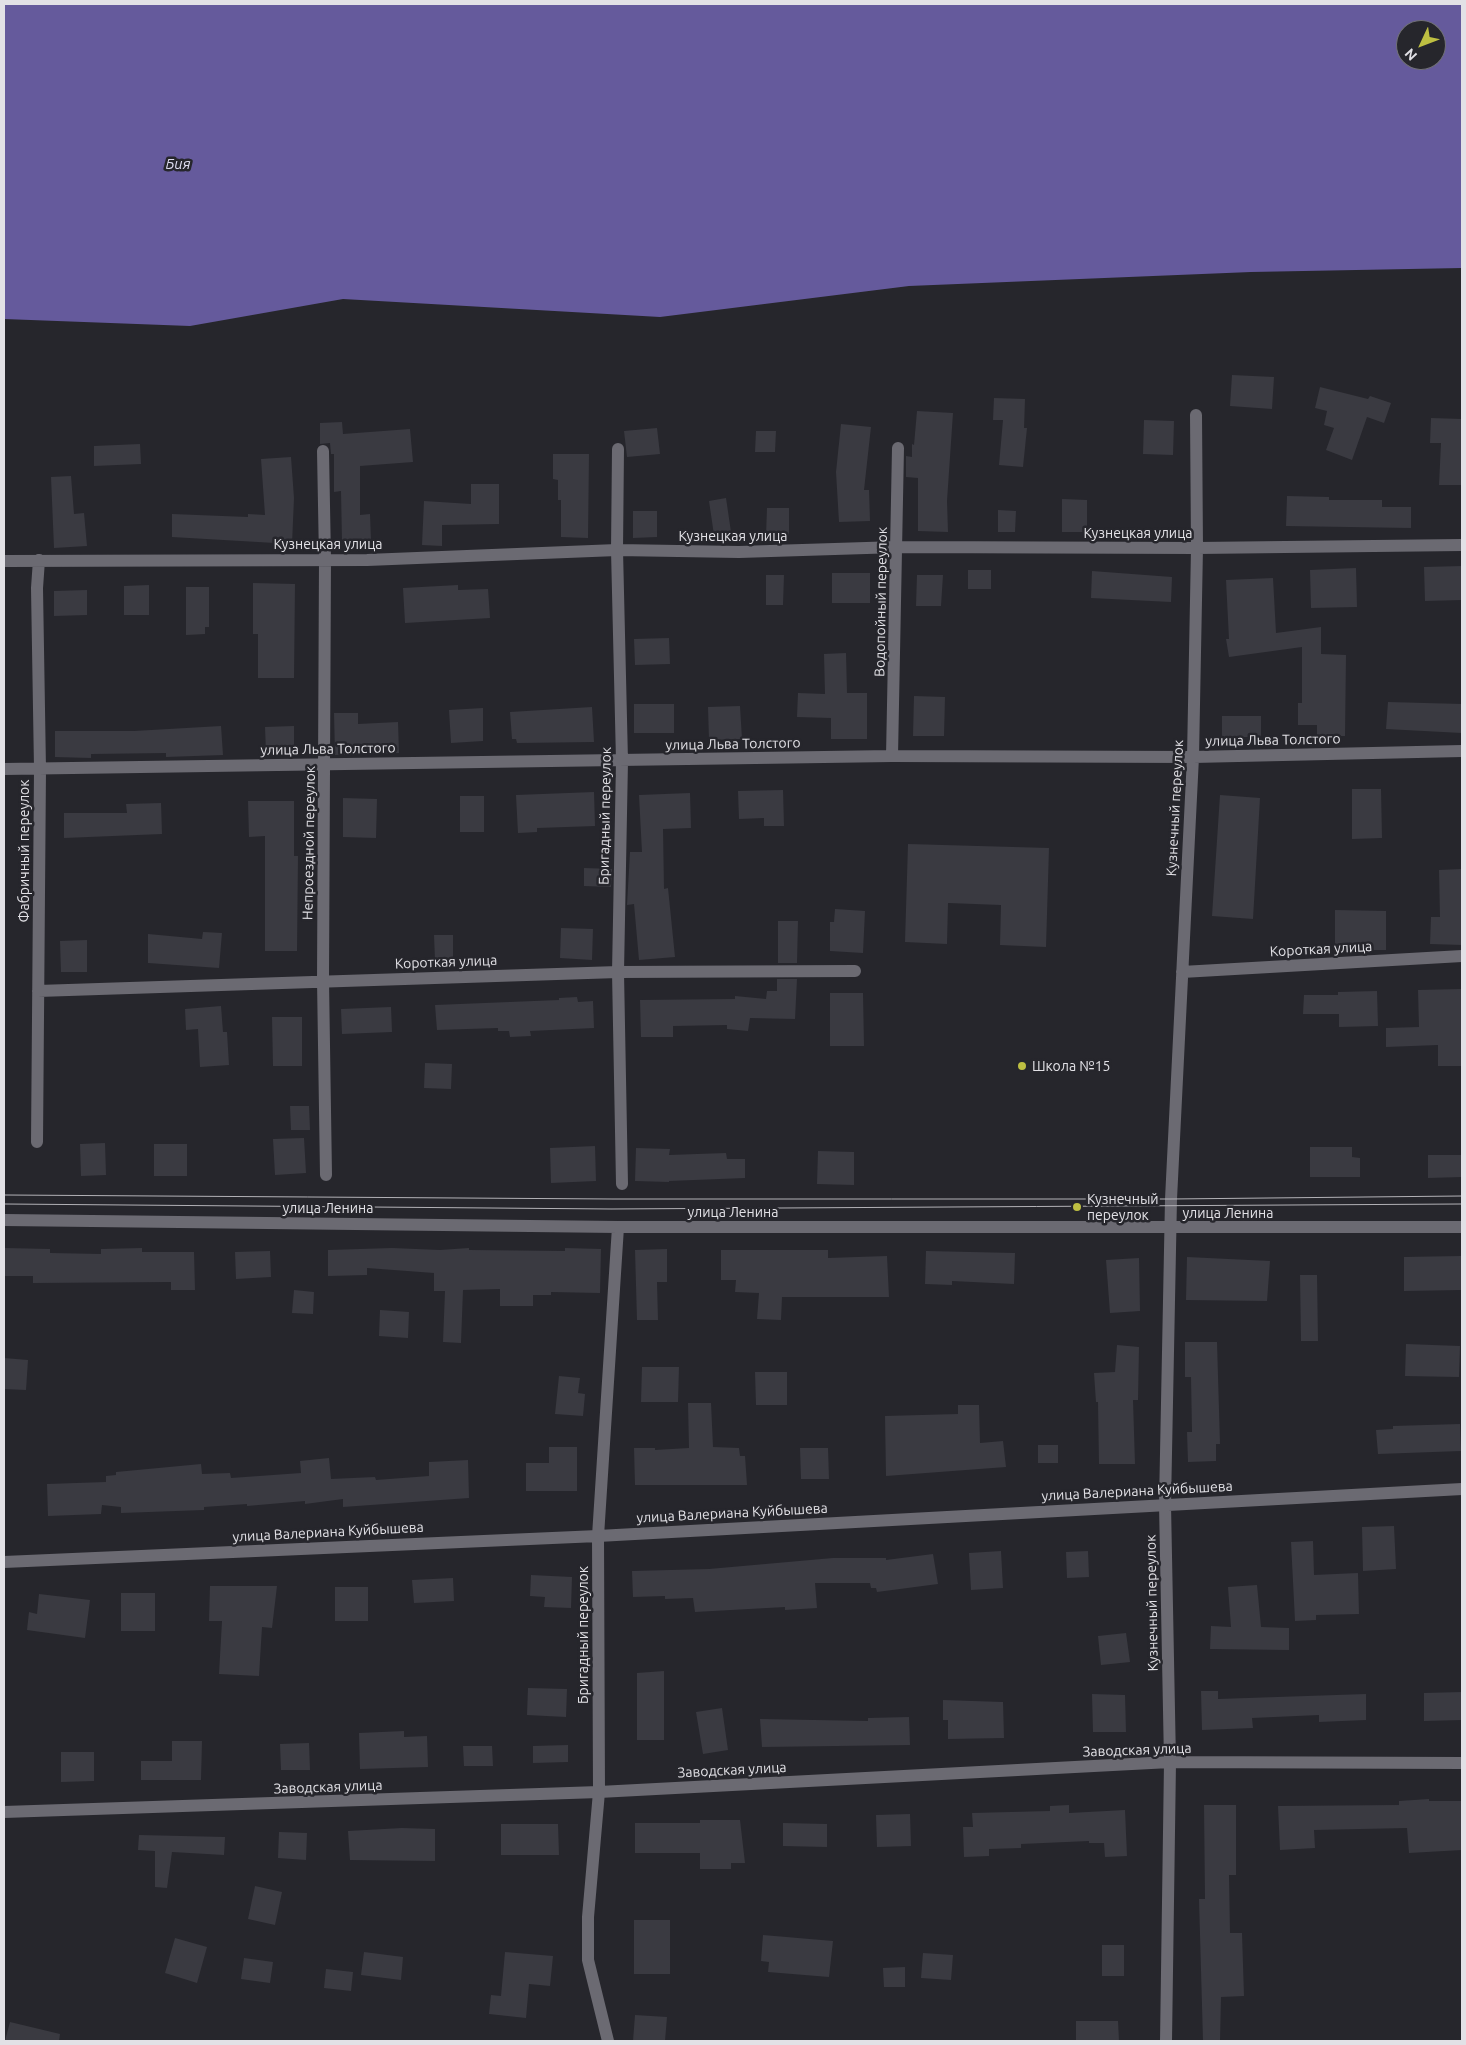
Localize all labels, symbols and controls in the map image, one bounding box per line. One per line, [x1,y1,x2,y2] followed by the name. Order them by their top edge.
[1396,20,1446,70] north arrow
[1401,45,1420,64] text: N
[166,155,190,173] water label: Бия
[1084,525,1192,541] street label: Кузнецкая улица
[871,527,891,677] street label: Водопойный переулок
[679,528,787,544] street label: Кузнецкая улица
[274,536,382,552] street label: Кузнецкая улица
[1205,730,1341,750] street label: улица Льва Толстого
[665,734,801,754] street label: улица Льва Толстого
[260,739,396,759] street label: улица Льва Толстого
[1163,739,1187,877] street label: Кузнечный переулок
[595,747,615,885] street label: Бригадный переулок
[299,766,319,920] street label: Непроездной переулок
[16,779,32,923] street label: Фабричный переулок
[1269,938,1373,960] street label: Короткая улица
[394,952,498,972] street label: Короткая улица
[1032,1058,1111,1074] place label: Школа №15
[1016,1060,1028,1072] marker: Школа №15
[1087,1191,1159,1224] place label: Кузнечный переулок
[283,1200,373,1216] street label: улица Ленина
[1071,1201,1083,1213] marker: Кузнечный переулок
[688,1204,778,1220] street label: улица Ленина
[1183,1205,1273,1221] street label: улица Ленина
[1041,1478,1233,1504] street label: улица Валериана Куйбышева
[636,1500,828,1526] street label: улица Валериана Куйбышева
[232,1519,424,1545] street label: улица Валериана Куйбышева
[1142,1535,1162,1671] street label: Кузнечный переулок
[575,1566,591,1704] street label: Бригадный переулок
[1082,1740,1192,1760] street label: Заводская улица
[677,1759,787,1781] street label: Заводская улица
[273,1777,383,1797] street label: Заводская улица

